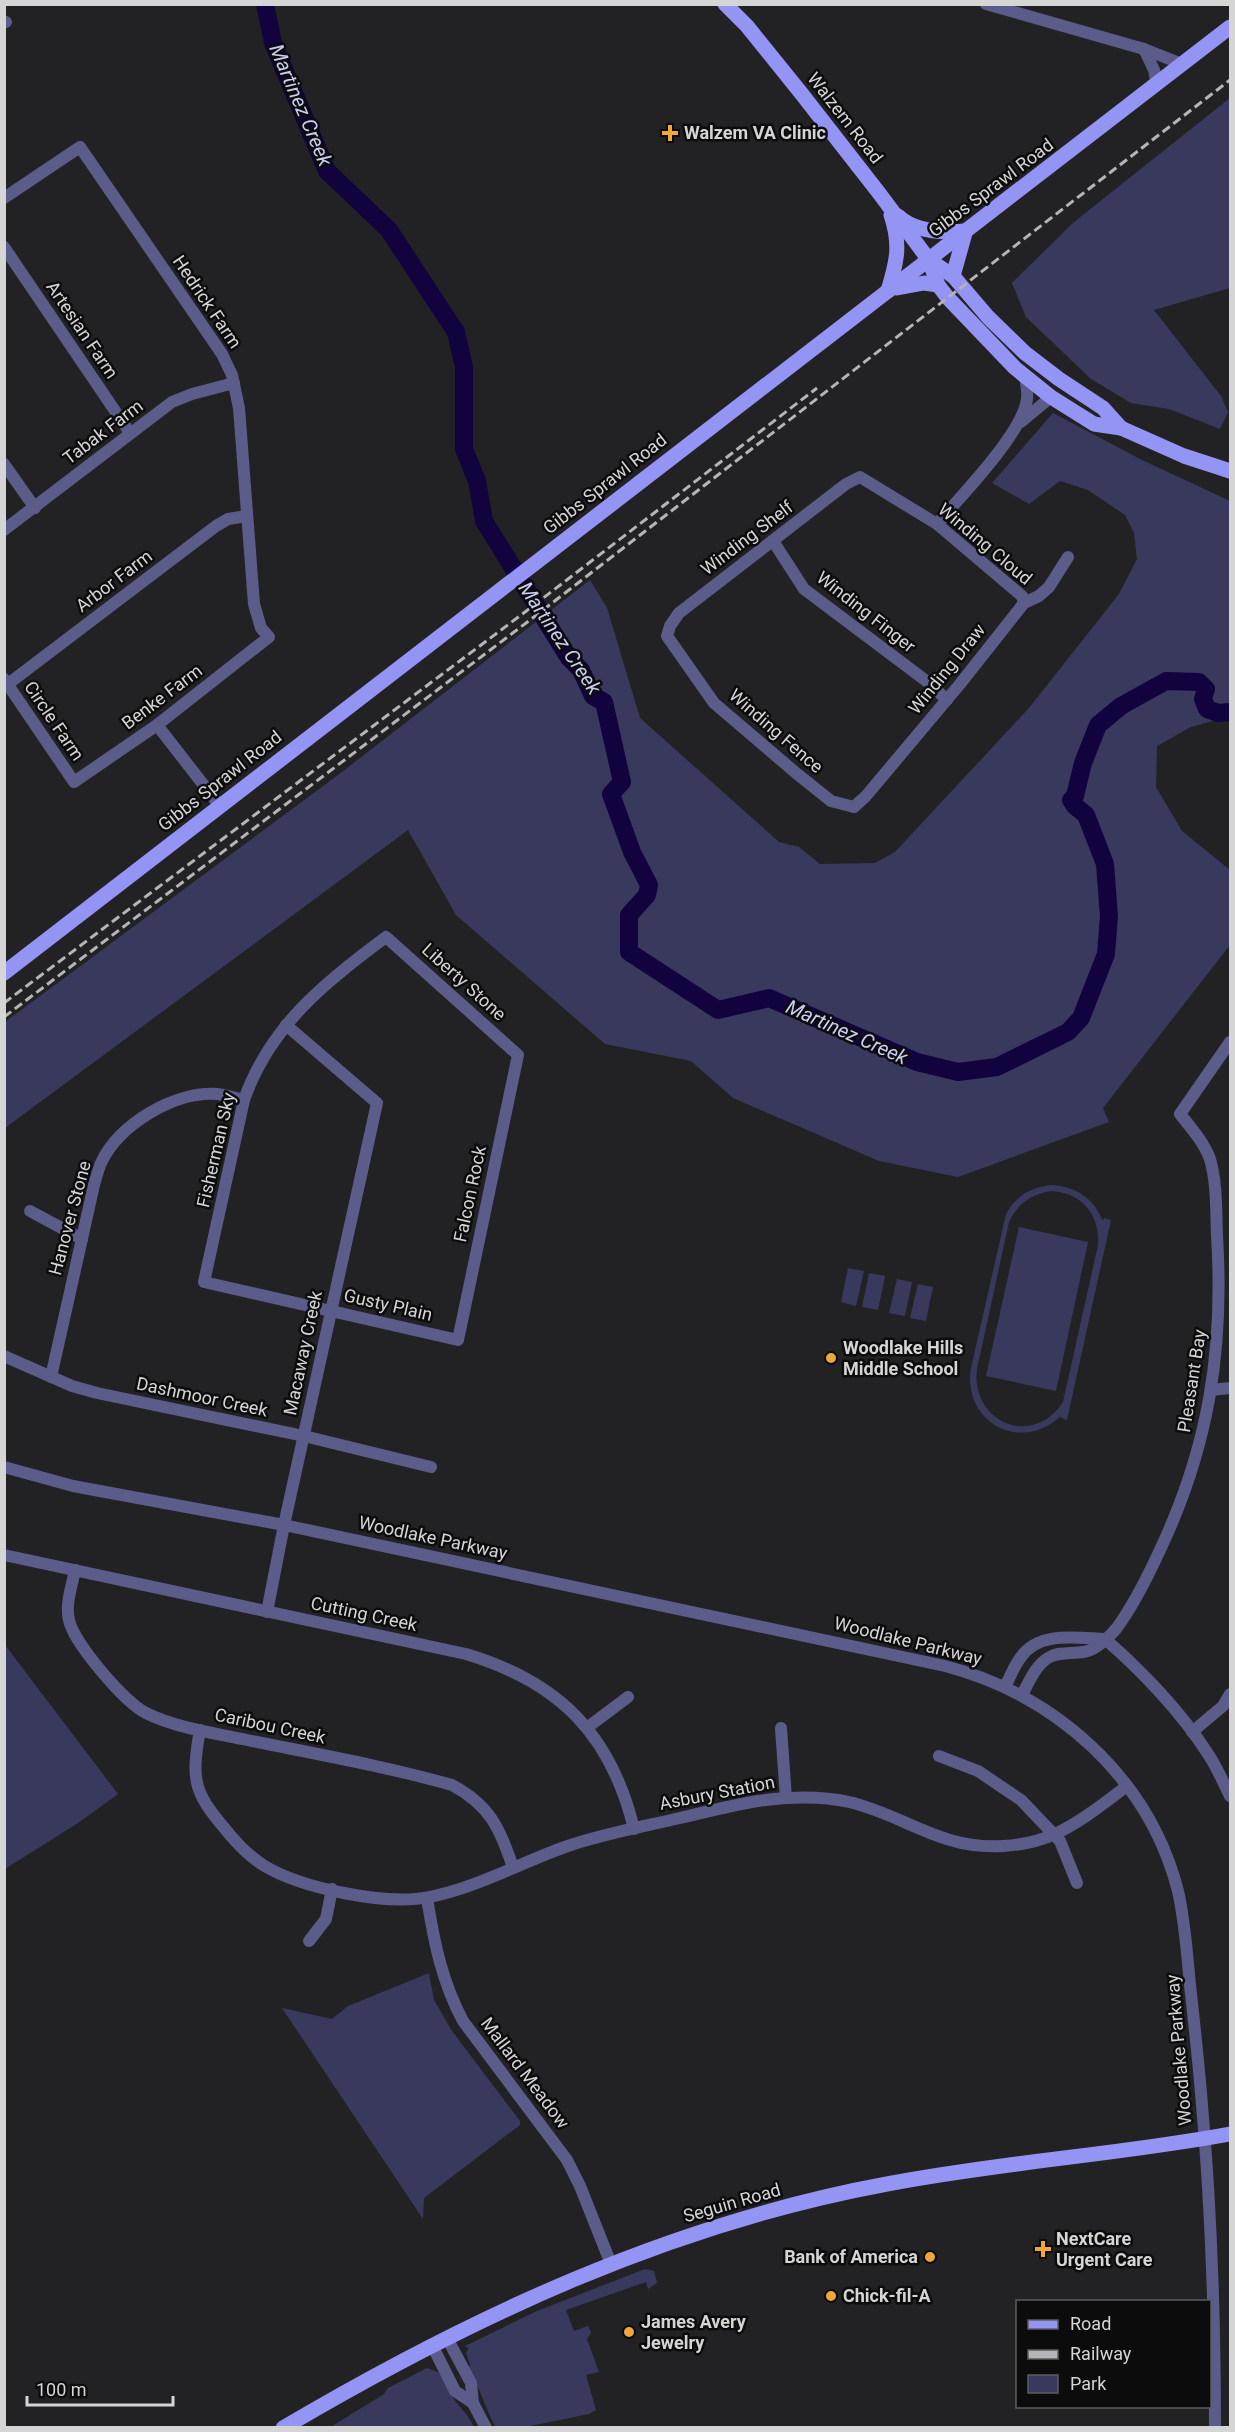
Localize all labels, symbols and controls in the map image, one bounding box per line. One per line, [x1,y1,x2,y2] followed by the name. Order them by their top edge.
[264,40,338,171] water label: Martinez Creek
[803,68,887,167] street label: Walzem Road
[684,122,826,143] place label: Walzem VA Clinic
[661,124,679,142] marker: Walzem VA Clinic
[924,134,1057,241] street label: Gibbs Sprawl Road
[169,251,246,352] street label: Hedrick Farm
[42,277,123,382] street label: Artesian Farm
[59,395,147,468] street label: Tabak Farm
[539,429,670,538] street label: Gibbs Sprawl Road
[696,496,798,579] street label: Winding Shelf
[934,498,1036,589] street label: Winding Cloud
[71,545,156,616] street label: Arbor Farm
[813,567,920,657] street label: Winding Finger
[514,577,607,700] water label: Martinez Creek
[904,619,990,718] street label: Winding Draw
[117,660,206,734] street label: Benke Farm
[20,677,89,764] street label: Circle Farm
[725,684,828,777] street label: Winding Fence
[154,726,285,835] street label: Gibbs Sprawl Road
[418,939,510,1025] street label: Liberty Stone
[782,994,913,1070] water label: Martinez Creek
[192,1090,239,1209] street label: Fisherman Sky
[449,1143,490,1244] street label: Falcon Rock
[44,1158,95,1277] street label: Hanover Stone
[342,1284,434,1325] street label: Gusty Plain
[279,1288,326,1417] street label: Macaway Creek
[1173,1328,1210,1434] street label: Pleasant Bay
[843,1337,963,1379] place label: Woodlake Hills Middle School
[824,1351,838,1365] marker: Woodlake Hills Middle School
[135,1372,270,1421] street label: Dashmoor Creek
[357,1511,510,1564] street label: Woodlake Parkway
[309,1592,420,1635] street label: Cutting Creek
[832,1612,985,1669] street label: Woodlake Parkway
[213,1704,328,1748] street label: Caribou Creek
[657,1771,776,1814] street label: Asbury Station
[1161,1973,1196,2126] street label: Woodlake Parkway
[477,2013,574,2133] street label: Mallard Meadow
[681,2179,783,2226] street label: Seguin Road
[1056,2228,1153,2270] place label: NextCare Urgent Care
[1034,2240,1052,2258] marker: NextCare Urgent Care
[784,2246,918,2267] place label: Bank of America
[923,2250,937,2264] marker: Bank of America
[843,2285,932,2306] place label: Chick-fil-A
[824,2289,838,2303] marker: Chick-fil-A
[1016,2300,1211,2408] legend
[641,2311,747,2353] place label: James Avery Jewelry
[1070,2313,1111,2334] text: Road
[622,2325,636,2339] marker: James Avery Jewelry
[1070,2343,1132,2364] text: Railway
[27,2369,172,2407] scale bar
[1070,2373,1107,2394] text: Park
[36,2379,87,2400] text: 100 m

